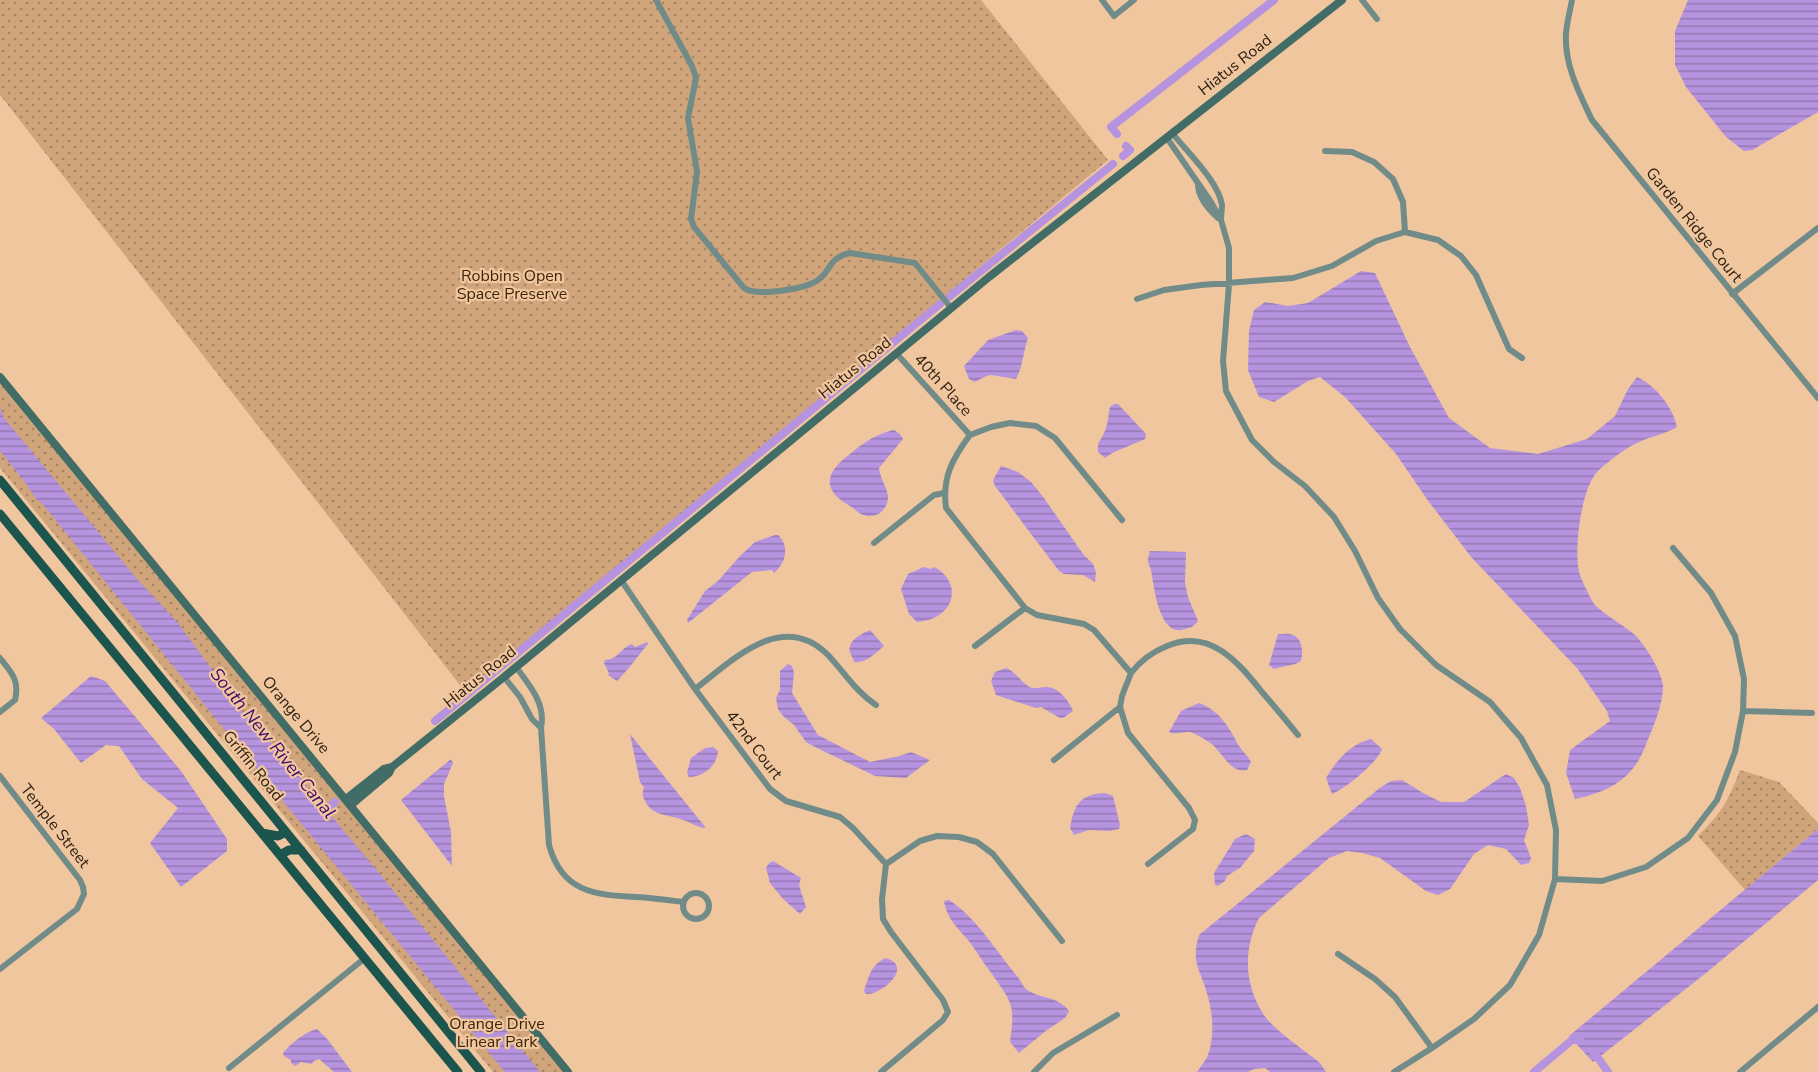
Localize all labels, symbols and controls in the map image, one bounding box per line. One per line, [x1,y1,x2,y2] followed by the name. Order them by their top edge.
[1194,29,1276,101] street label: Hiatus Road
[1641,163,1748,288] street label: Garden Ridge Court
[457,265,567,305] park label: Robbins Open Space Preserve
[814,332,896,404] street label: Hiatus Road
[909,349,977,421] street label: 40th Place
[439,641,521,713] street label: Hiatus Road
[205,663,341,823] water label: South New River Canal
[257,671,335,759] street label: Orange Drive
[721,706,788,785] street label: 42nd Court
[218,726,288,806] street label: Griffin Road
[15,779,95,873] street label: Temple Street
[449,1013,545,1053] park label: Orange Drive Linear Park

